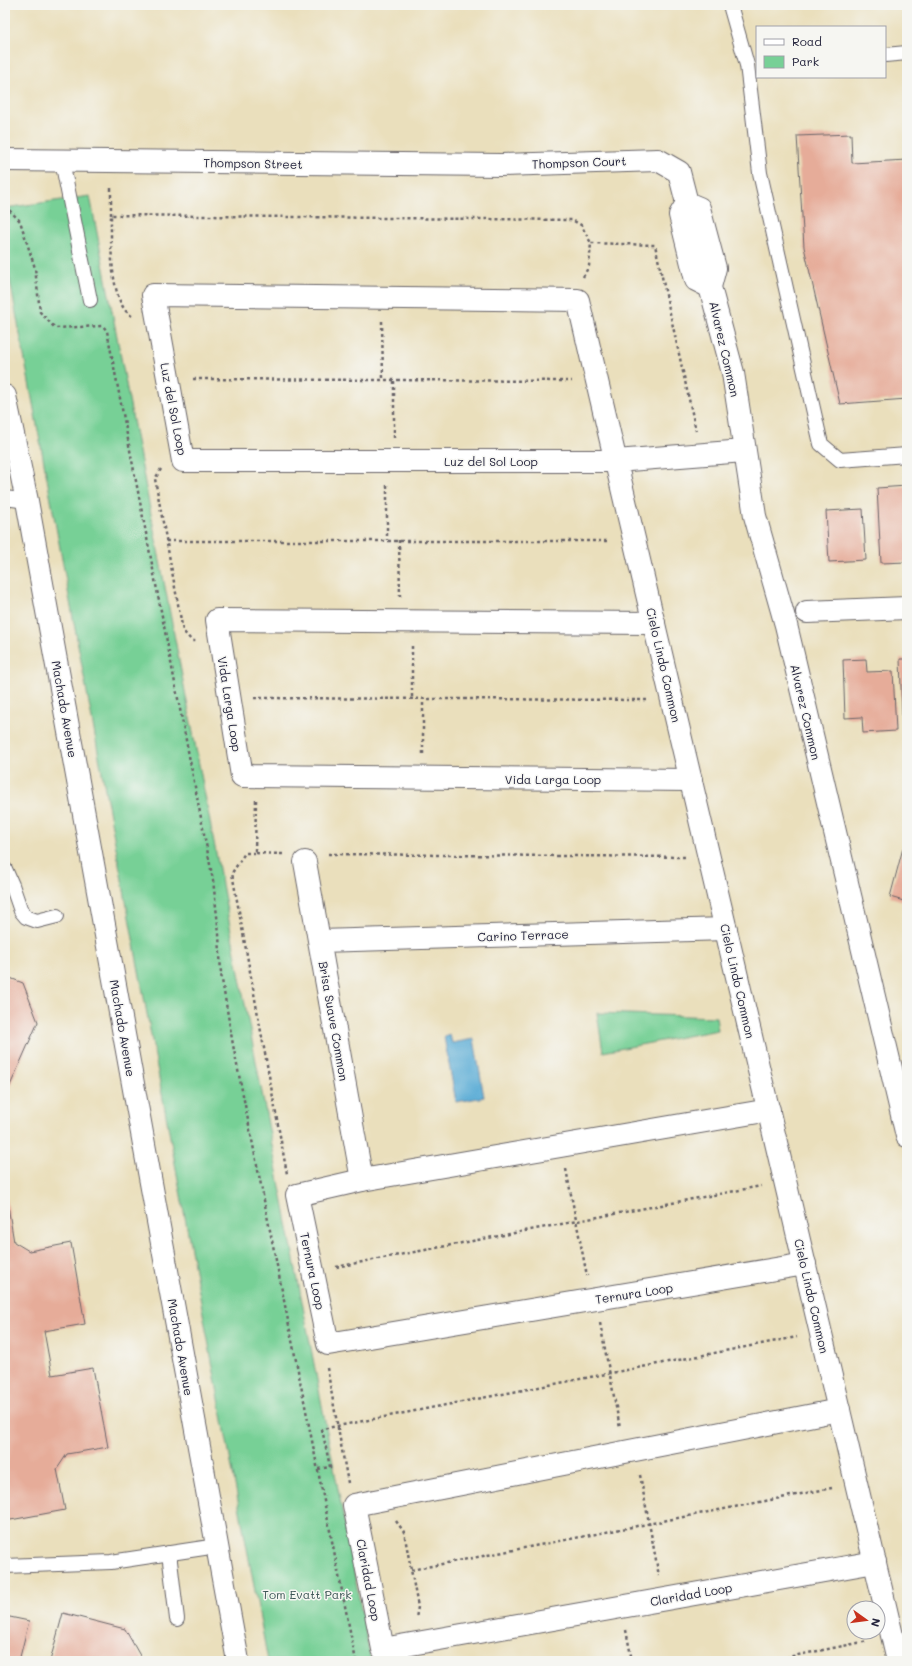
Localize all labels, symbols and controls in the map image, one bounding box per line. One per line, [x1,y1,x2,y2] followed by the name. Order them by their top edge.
[756,26,886,78] legend
[792,33,822,49] text: Road
[792,53,819,69] text: Park
[531,152,627,172] street label: Thompson Court
[203,154,303,172] street label: Thompson Street
[706,300,744,398] street label: Alvarez Common
[157,361,191,457] street label: Luz del Sol Loop
[444,453,538,469] street label: Luz del Sol Loop
[643,606,685,724] street label: Cielo Lindo Common
[215,655,245,753] street label: Vida Larga Loop
[49,659,81,759] street label: Machado Avenue
[787,663,825,761] street label: Alvarez Common
[505,771,601,787] street label: Vida Larga Loop
[717,922,759,1040] street label: Cielo Lindo Common
[477,925,569,945] street label: Carino Terrace
[316,960,352,1082] street label: Brisa Suave Common
[107,978,139,1078] street label: Machado Avenue
[297,1231,329,1311] street label: Ternura Loop
[791,1237,833,1355] street label: Cielo Lindo Common
[594,1279,674,1307] street label: Ternura Loop
[165,1297,197,1397] street label: Machado Avenue
[353,1538,385,1622] street label: Claridad Loop
[649,1579,733,1609] street label: Claridad Loop
[262,1586,352,1602] park label: Tom Evatt Park
[846,1600,886,1640] north arrow
[868,1617,884,1628] text: N

